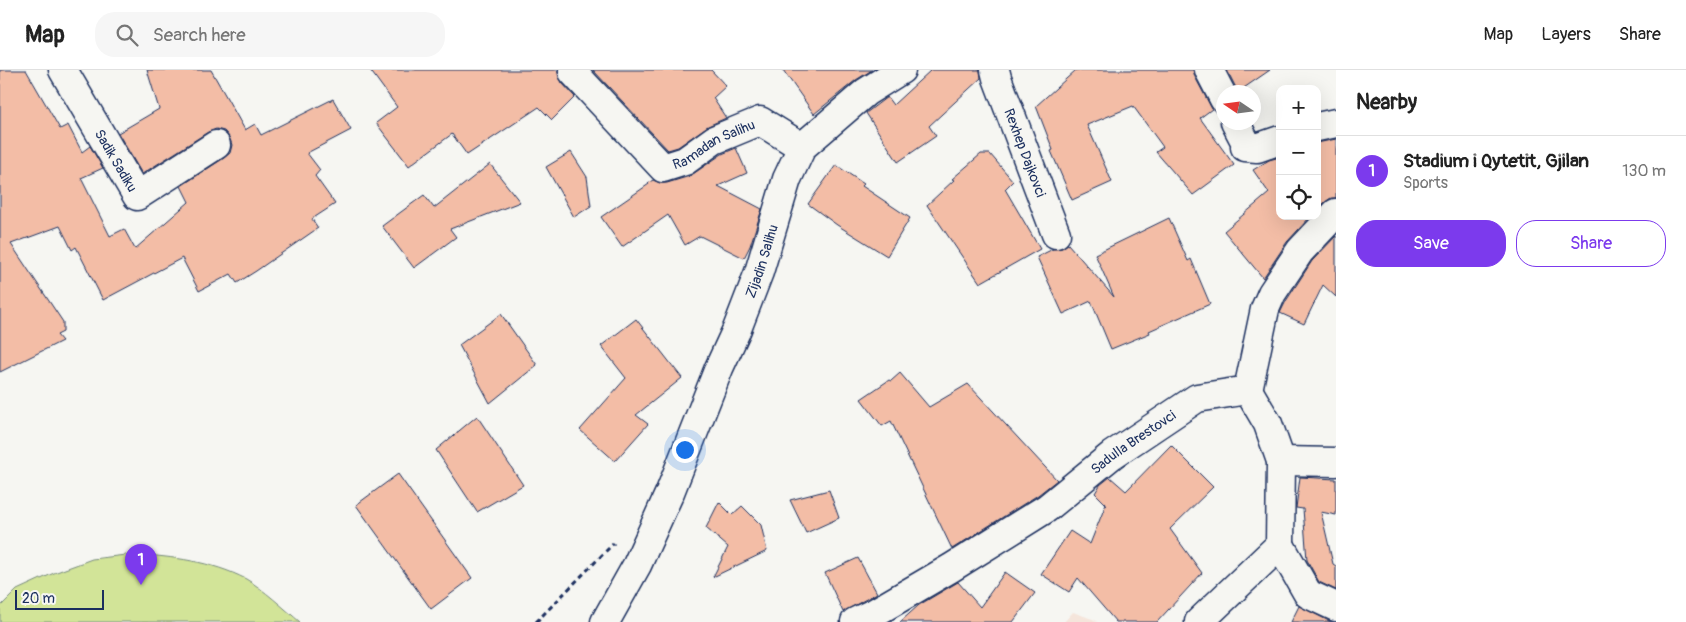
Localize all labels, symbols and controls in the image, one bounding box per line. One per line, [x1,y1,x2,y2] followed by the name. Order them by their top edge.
[95,12,445,57] search box
[25,20,65,49] text: Map
[113,21,141,49] icon: search
[153,23,246,47] text: Search here
[1484,23,1513,46] text: Map
[1541,23,1591,46] text: Layers
[1619,23,1661,46] text: Share
[1216,85,1261,130] north arrow
[1276,85,1321,220] map controls
[1276,85,1321,130] button: +
[1356,89,1417,116] text: Nearby
[1001,106,1050,200] street label: Rexhep Dajkovci
[670,116,757,173] street label: Ramadan Salihu
[91,126,141,195] street label: Sadik Sadiku
[1276,130,1321,175] button: −
[1403,149,1589,173] text: Stadium i Qytetit, Gjilan
[1369,161,1375,181] text: 1
[1622,161,1666,181] text: 130 m
[1403,173,1448,193] text: Sports
[1276,175,1321,220] button: locate
[1356,220,1506,267] button: Save
[1516,220,1666,267] button: Share
[741,222,781,300] street label: Zijadin Salihu
[1087,406,1179,478] street label: Sadulla Brestovci
[672,437,698,463] your location
[125,544,157,585] pin: 1
[15,587,104,610] scale bar
[22,590,55,607] text: 20 m

